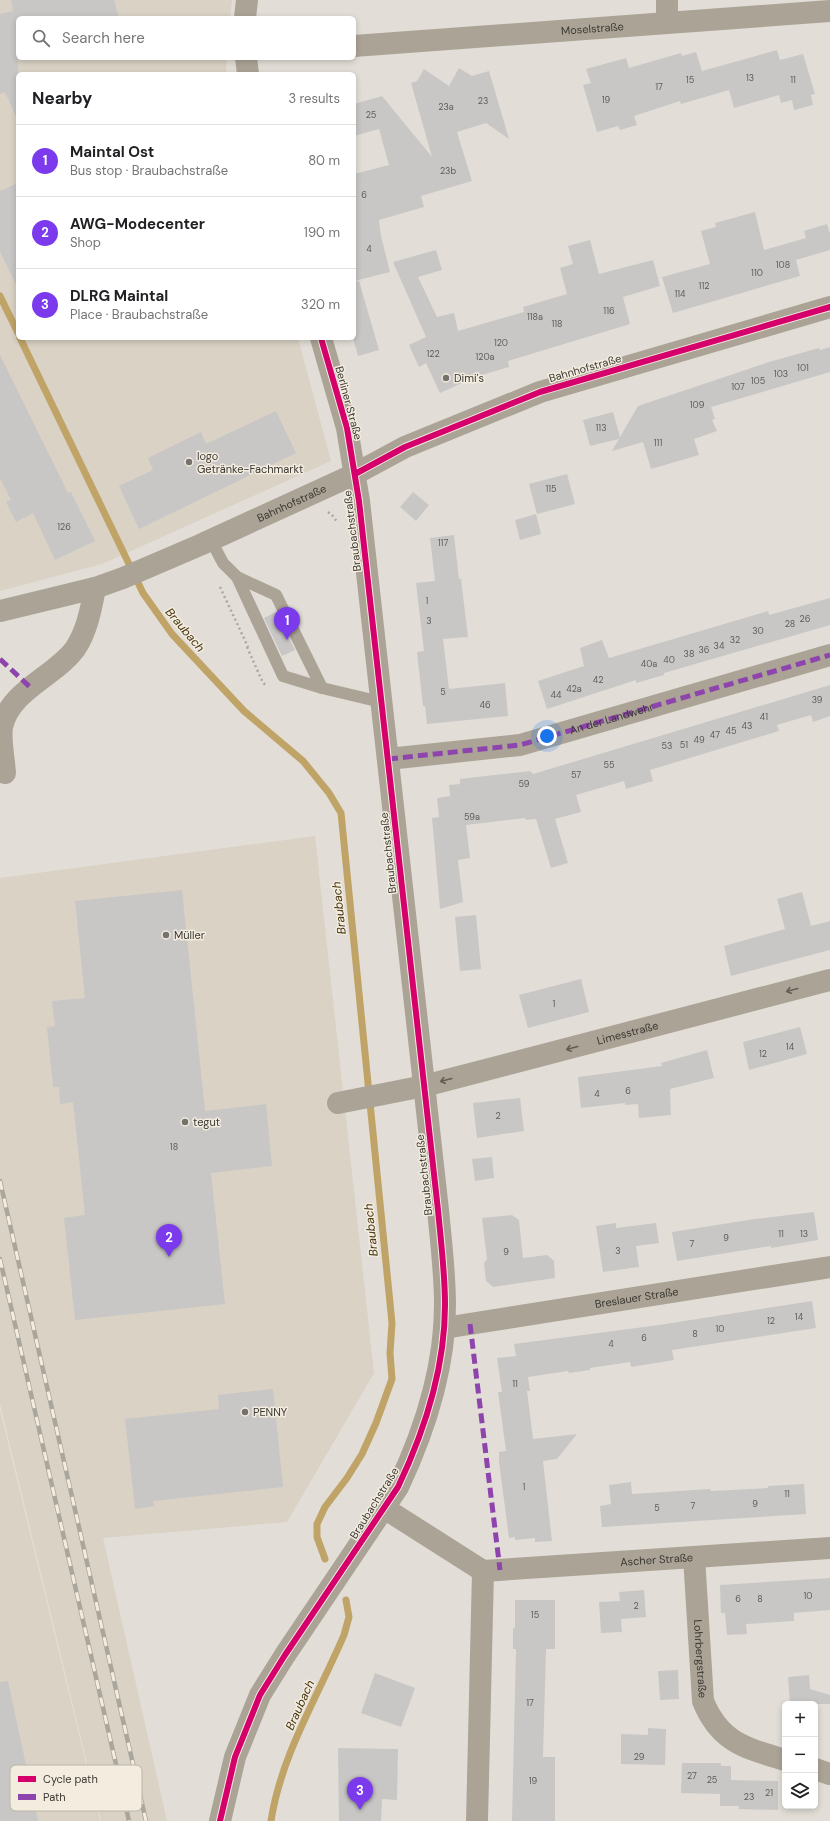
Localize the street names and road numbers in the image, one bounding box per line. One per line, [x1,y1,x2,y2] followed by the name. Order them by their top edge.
[560,19,624,38] street label: Moselstraße
[547,351,623,385] street label: Bahnhofstraße
[332,365,366,441] street label: Berliner Straße
[255,481,328,525] street label: Bahnhofstraße
[340,490,364,572] street label: Braubachstraße
[568,700,655,737] street label: An der Landwehr
[377,812,399,894] street label: Braubachstraße
[595,1018,660,1048] street label: Limesstraße
[413,1134,435,1216] street label: Braubachstraße
[594,1284,679,1311] street label: Breslauer Straße
[346,1465,402,1541] street label: Braubachstraße
[620,1550,693,1569] street label: Ascher Straße
[691,1619,710,1699] street label: Lohrbergstraße

